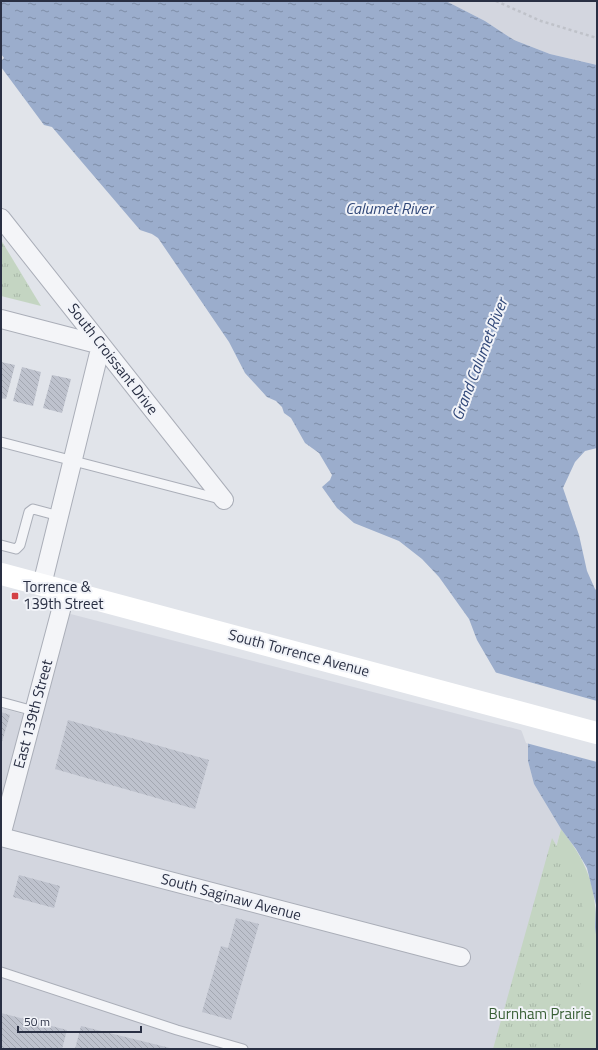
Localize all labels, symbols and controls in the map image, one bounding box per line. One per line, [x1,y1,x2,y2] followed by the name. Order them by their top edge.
[345,196,435,220] water label: Calumet River
[445,293,514,424] water label: Grand Calumet River
[63,298,164,419] street label: South Croissant Drive
[23,575,104,615] place label: Torrence & 139th Street
[10,591,20,601] marker: Torrence & 139th Street
[226,623,372,682] street label: South Torrence Avenue
[7,656,58,771] street label: East 139th Street
[158,867,304,926] street label: South Saginaw Avenue
[489,1002,591,1025] park label: Burnham Prairie
[18,1008,141,1034] scale bar
[24,1012,50,1031] text: 50 m

